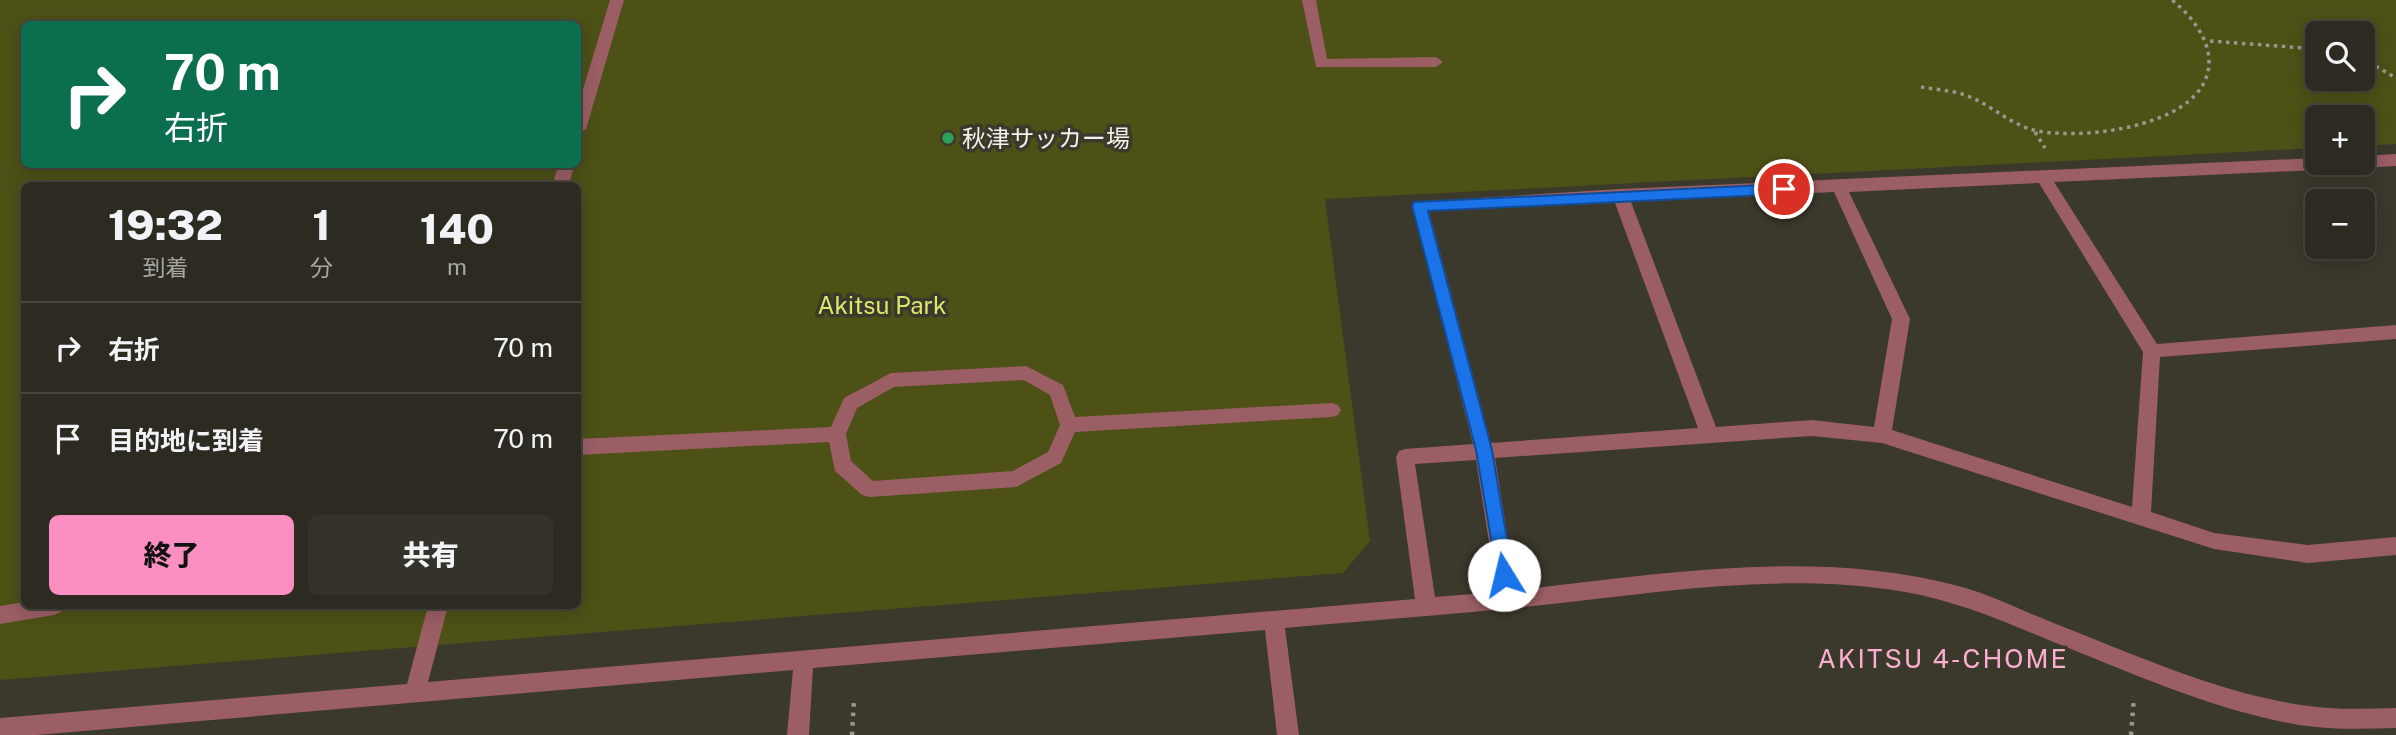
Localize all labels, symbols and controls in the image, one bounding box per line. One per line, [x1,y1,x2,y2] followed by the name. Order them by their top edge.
[2305,21,2375,259] map controls
[2305,21,2375,91] button: search
[164,43,281,101] text: 70 m
[49,49,140,140] icon: right
[2305,105,2375,175] button: +
[164,109,228,146] text: 右折
[962,124,1130,152] place label: 秋津サッカー場
[940,130,956,146] marker: 秋津サッカー場
[1754,159,1814,219] pin
[1765,170,1803,208] icon: arrive
[2305,189,2375,259] button: −
[108,200,223,249] text: 19:32
[312,200,331,249] text: 1
[420,204,494,253] text: 140
[447,253,467,280] text: m
[142,254,188,281] text: 到着
[310,254,333,281] text: 分
[818,291,946,319] park label: Akitsu Park
[49,329,87,367] icon: right
[493,332,553,363] text: 70 m
[108,334,160,365] text: 右折
[49,420,87,458] icon: arrive
[493,423,553,454] text: 70 m
[108,425,264,456] text: 目的地に到着
[49,515,294,595] button: 終了
[308,515,553,595] button: 共有
[1467,538,1541,612] position arrow
[1817,643,2069,674] district label: AKITSU 4-CHOME

